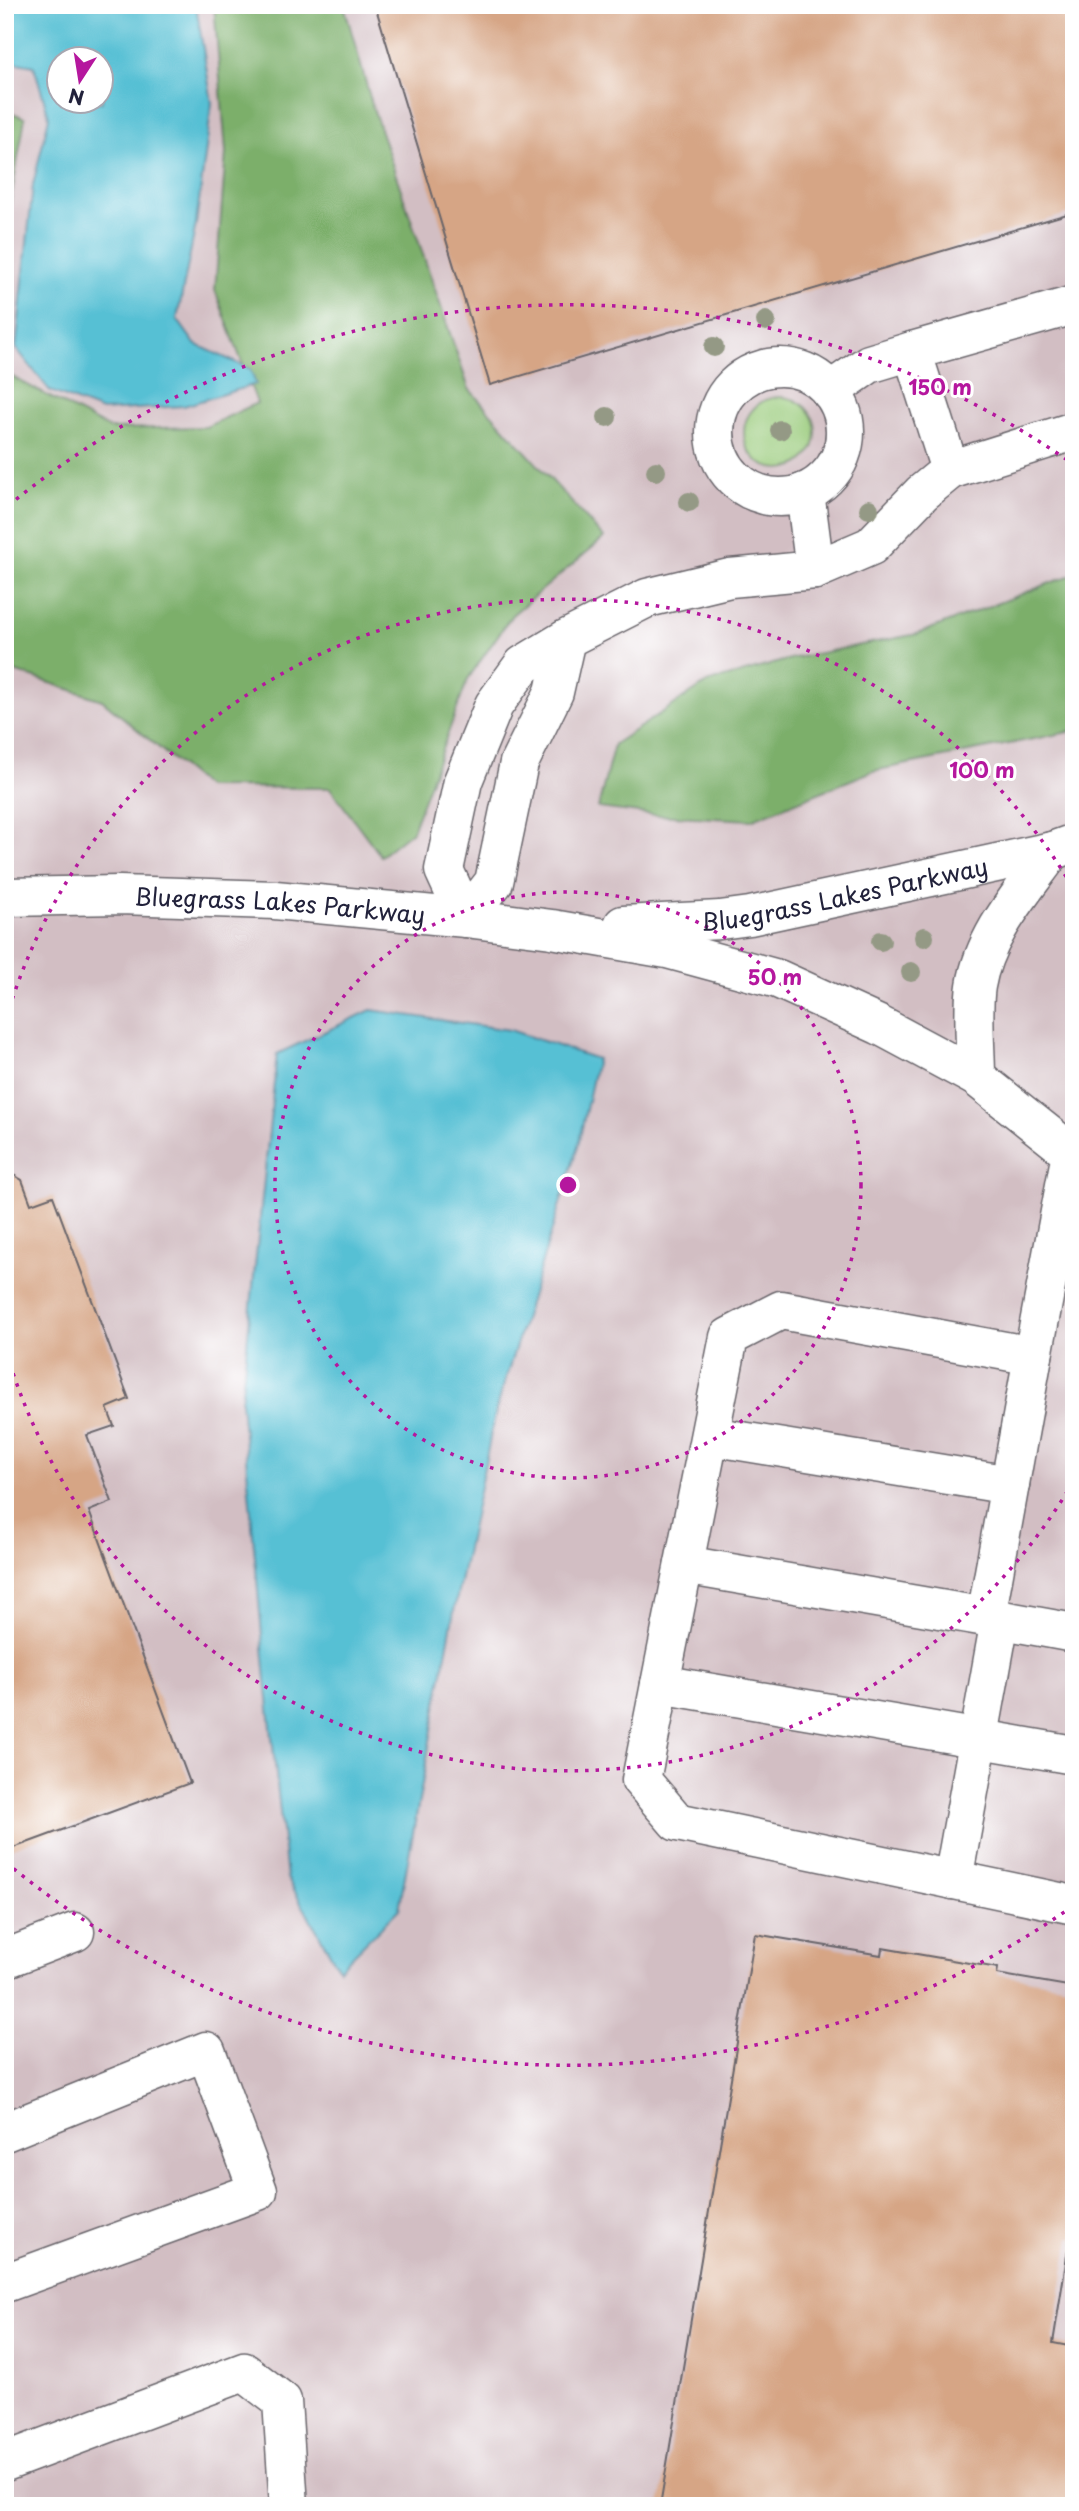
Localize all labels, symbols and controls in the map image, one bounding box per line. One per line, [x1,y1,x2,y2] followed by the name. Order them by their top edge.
[46,46,116,116] north arrow
[66,82,87,113] text: N
[908,370,972,402] text: 150 m
[949,753,1015,785] text: 100 m
[700,847,991,939] street label: Bluegrass Lakes Parkway
[133,877,427,932] street label: Bluegrass Lakes Parkway
[748,960,802,992] text: 50 m
[556,1173,580,1197] centre of rings

